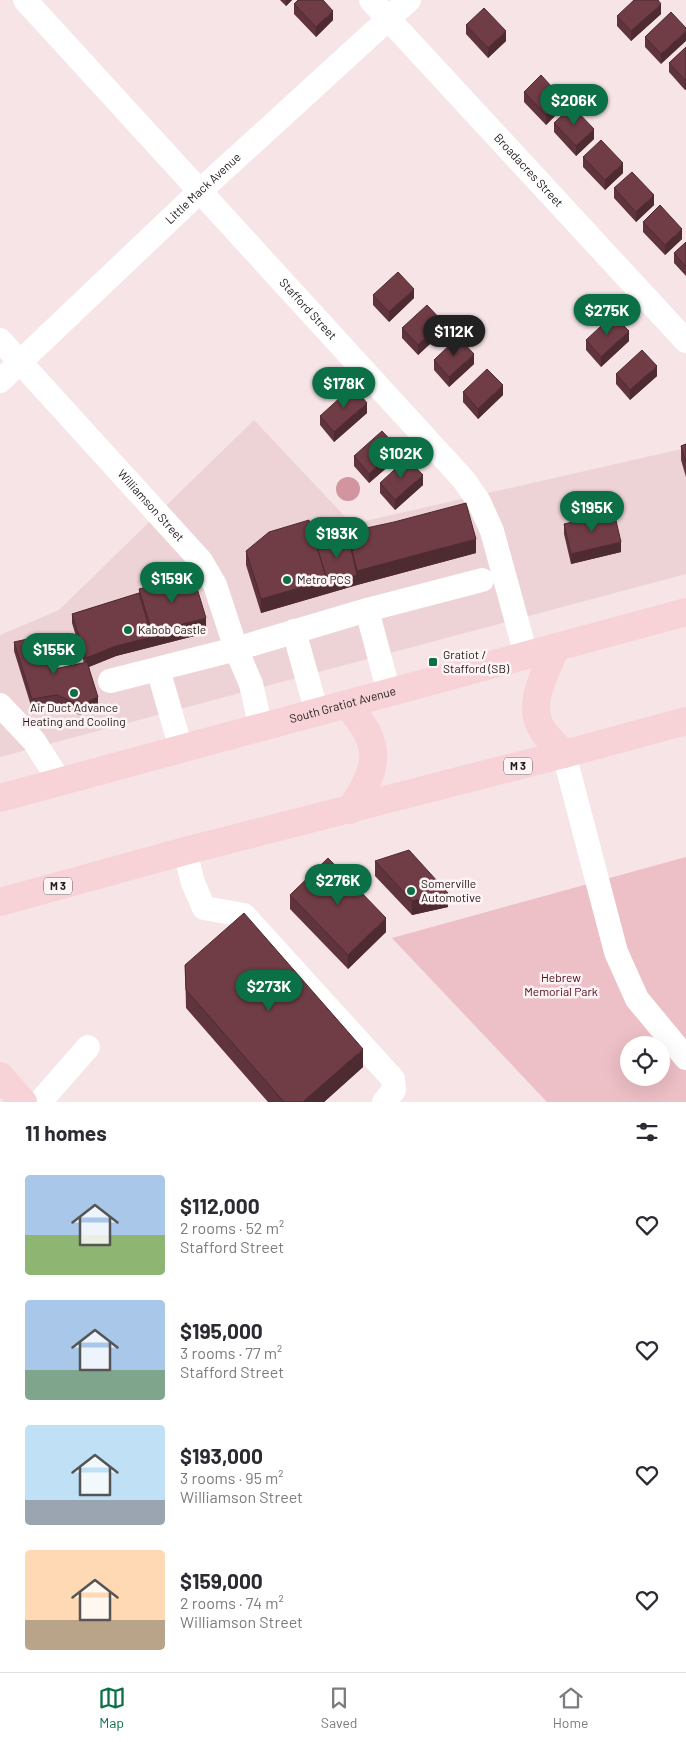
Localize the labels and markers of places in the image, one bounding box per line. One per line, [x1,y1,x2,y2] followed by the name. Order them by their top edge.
[539,84,609,126] pin: $206K
[572,294,642,336] pin: $275K
[419,314,489,357] pin: $112K
[309,366,379,409] pin: $178K
[366,436,436,479] pin: $102K
[557,490,627,533] pin: $195K
[302,516,372,559] pin: $193K
[137,562,207,604] pin: $159K
[297,572,351,586] place label: Metro PCS
[281,574,293,586] marker: Metro PCS
[138,622,206,636] place label: Kabob Castle
[122,624,134,636] marker: Kabob Castle
[19,632,89,675] pin: $155K
[443,647,510,675] place label: Gratiot / Stafford (SB)
[427,656,439,668] marker: Gratiot / Stafford (SB)
[68,687,80,699] marker: Air Duct Advance Heating and Cooling
[22,700,126,728] place label: Air Duct Advance Heating and Cooling
[303,864,373,906] pin: $276K
[421,876,481,904] place label: Somerville Automotive
[405,885,417,897] marker: Somerville Automotive
[234,970,304,1012] pin: $273K

